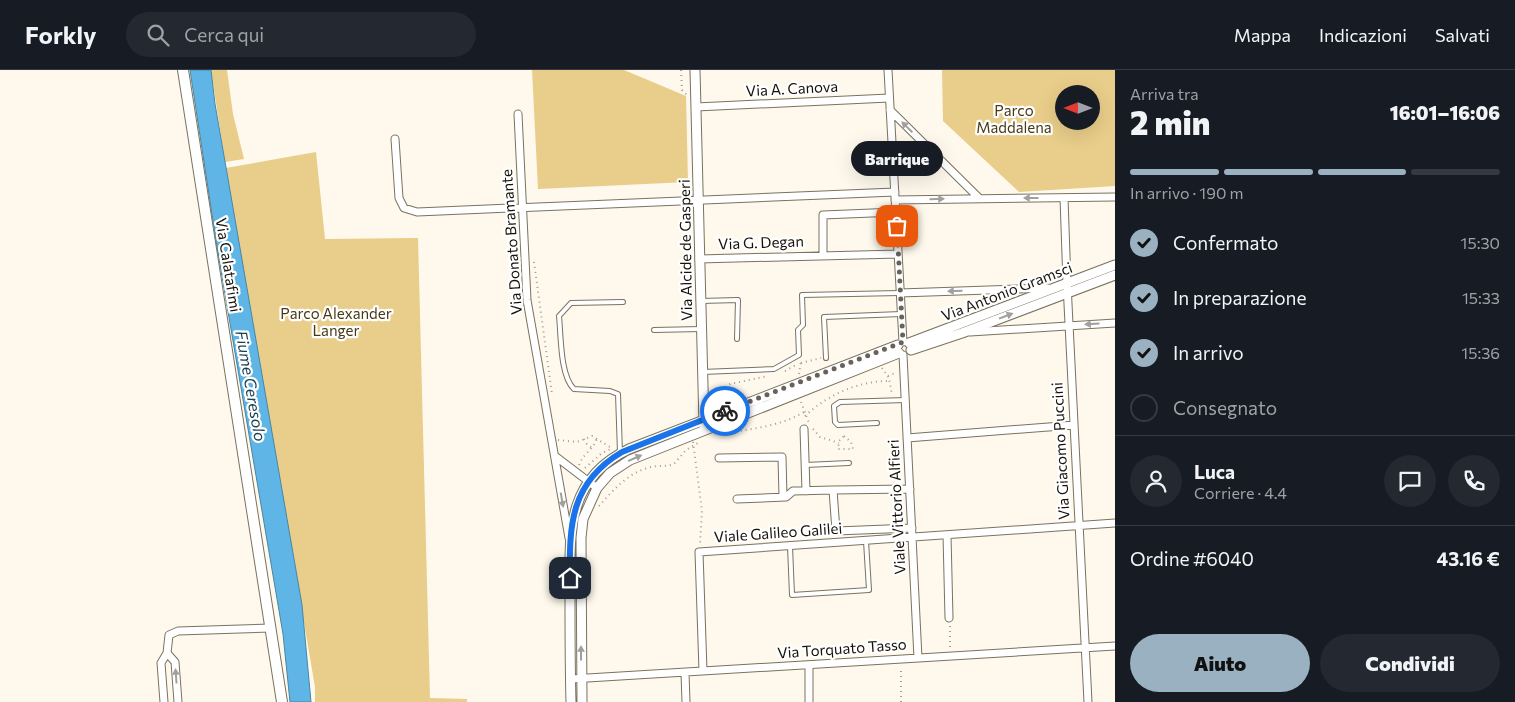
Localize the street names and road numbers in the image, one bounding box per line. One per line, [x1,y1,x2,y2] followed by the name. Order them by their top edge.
[745,77,839,99] street label: Via A. Canova
[497,169,525,316] street label: Via Donato Bramante
[675,179,695,321] street label: Via Alcide de Gasperi
[213,216,245,313] street label: Via Calatafimi
[718,232,804,252] street label: Via G. Degan
[939,258,1075,324] street label: Via Antonio Gramsci
[1047,382,1073,520] street label: Via Giacomo Puccini
[883,439,909,575] street label: Viale Vittorio Alfieri
[713,519,843,545] street label: Viale Galileo Galilei
[777,635,907,662] street label: Via Torquato Tasso

